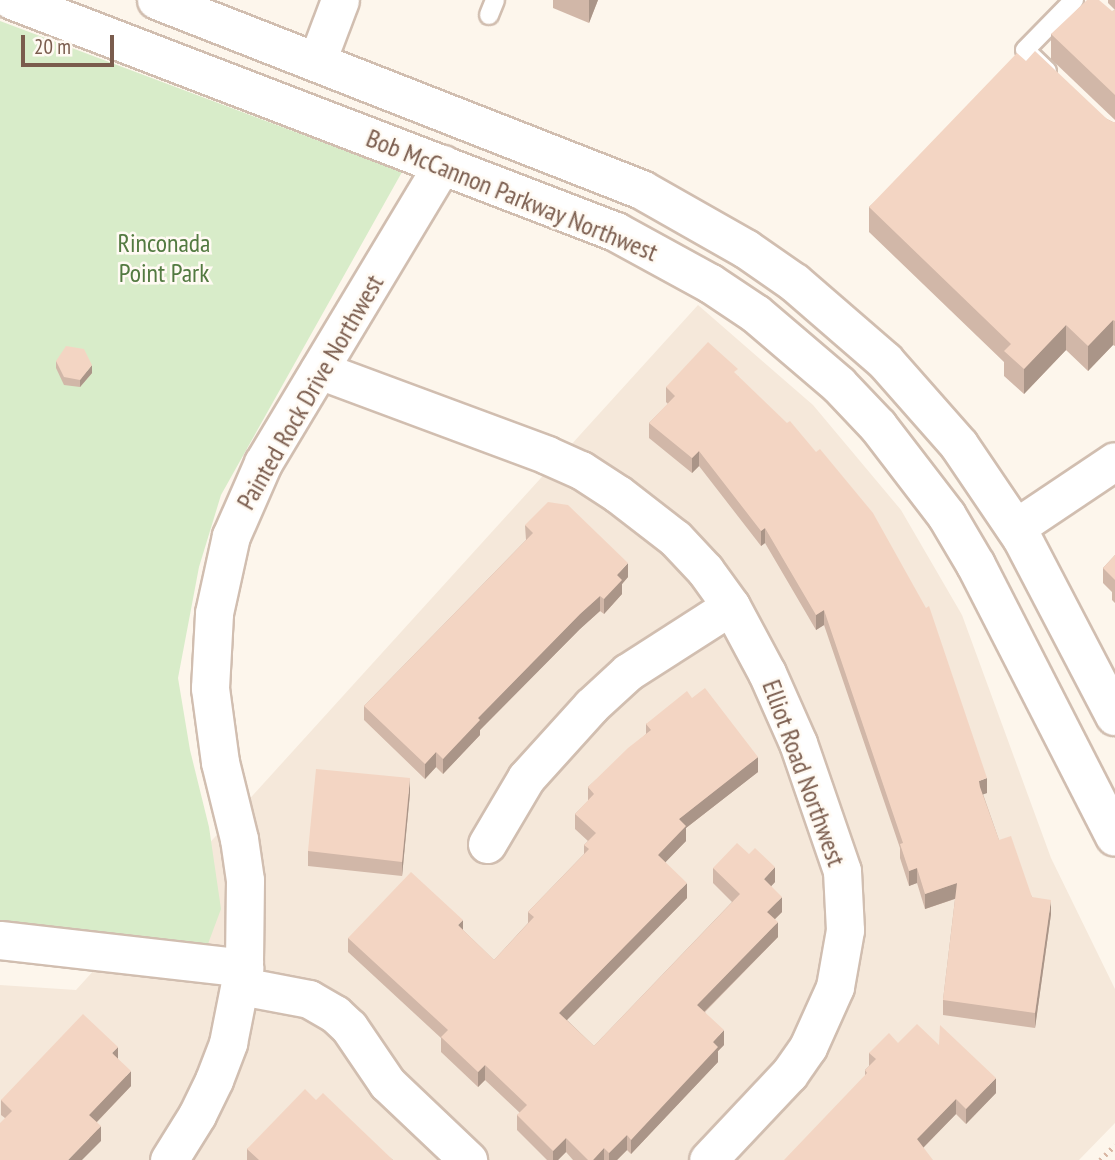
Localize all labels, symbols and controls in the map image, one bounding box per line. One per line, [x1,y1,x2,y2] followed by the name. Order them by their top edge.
[24,21,117,65] scale bar
[34,33,71,60] text: 20 m
[361,122,663,268] street label: Bob McCannon Parkway Northwest
[117,227,211,288] park label: Rinconada Point Park
[230,269,390,515] street label: Painted Rock Drive Northwest
[756,676,852,870] street label: Elliot Road Northwest

